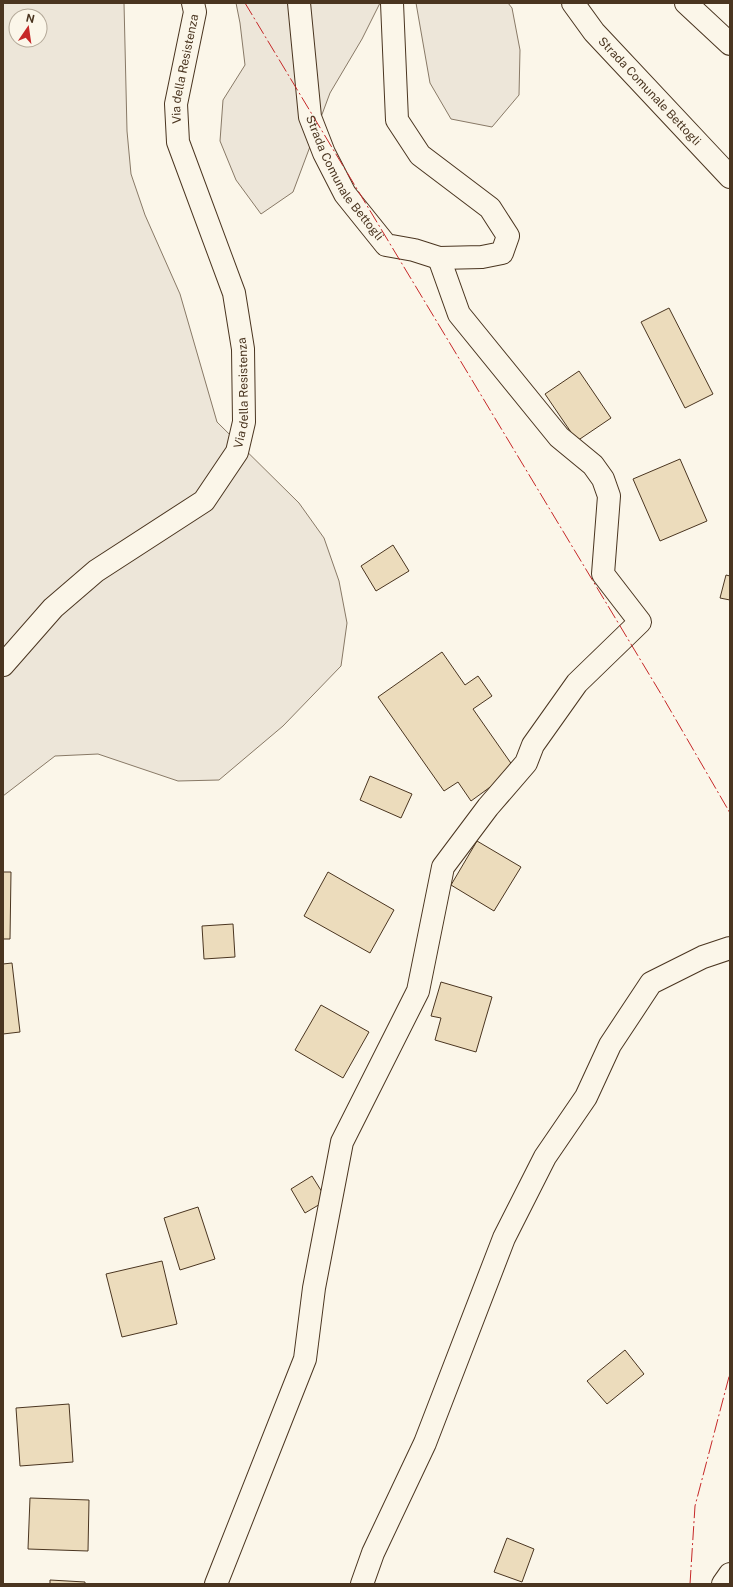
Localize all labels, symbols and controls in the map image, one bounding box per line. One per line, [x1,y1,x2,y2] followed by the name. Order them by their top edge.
[8,8,48,48] north arrow
[25,11,36,25] text: N
[169,13,201,124] street label: Via della Resistenza
[595,34,704,148] street label: Strada Comunale Bettogli
[303,113,386,243] street label: Strada Comunale Bettogli
[231,336,251,450] street label: Via della Resistenza

